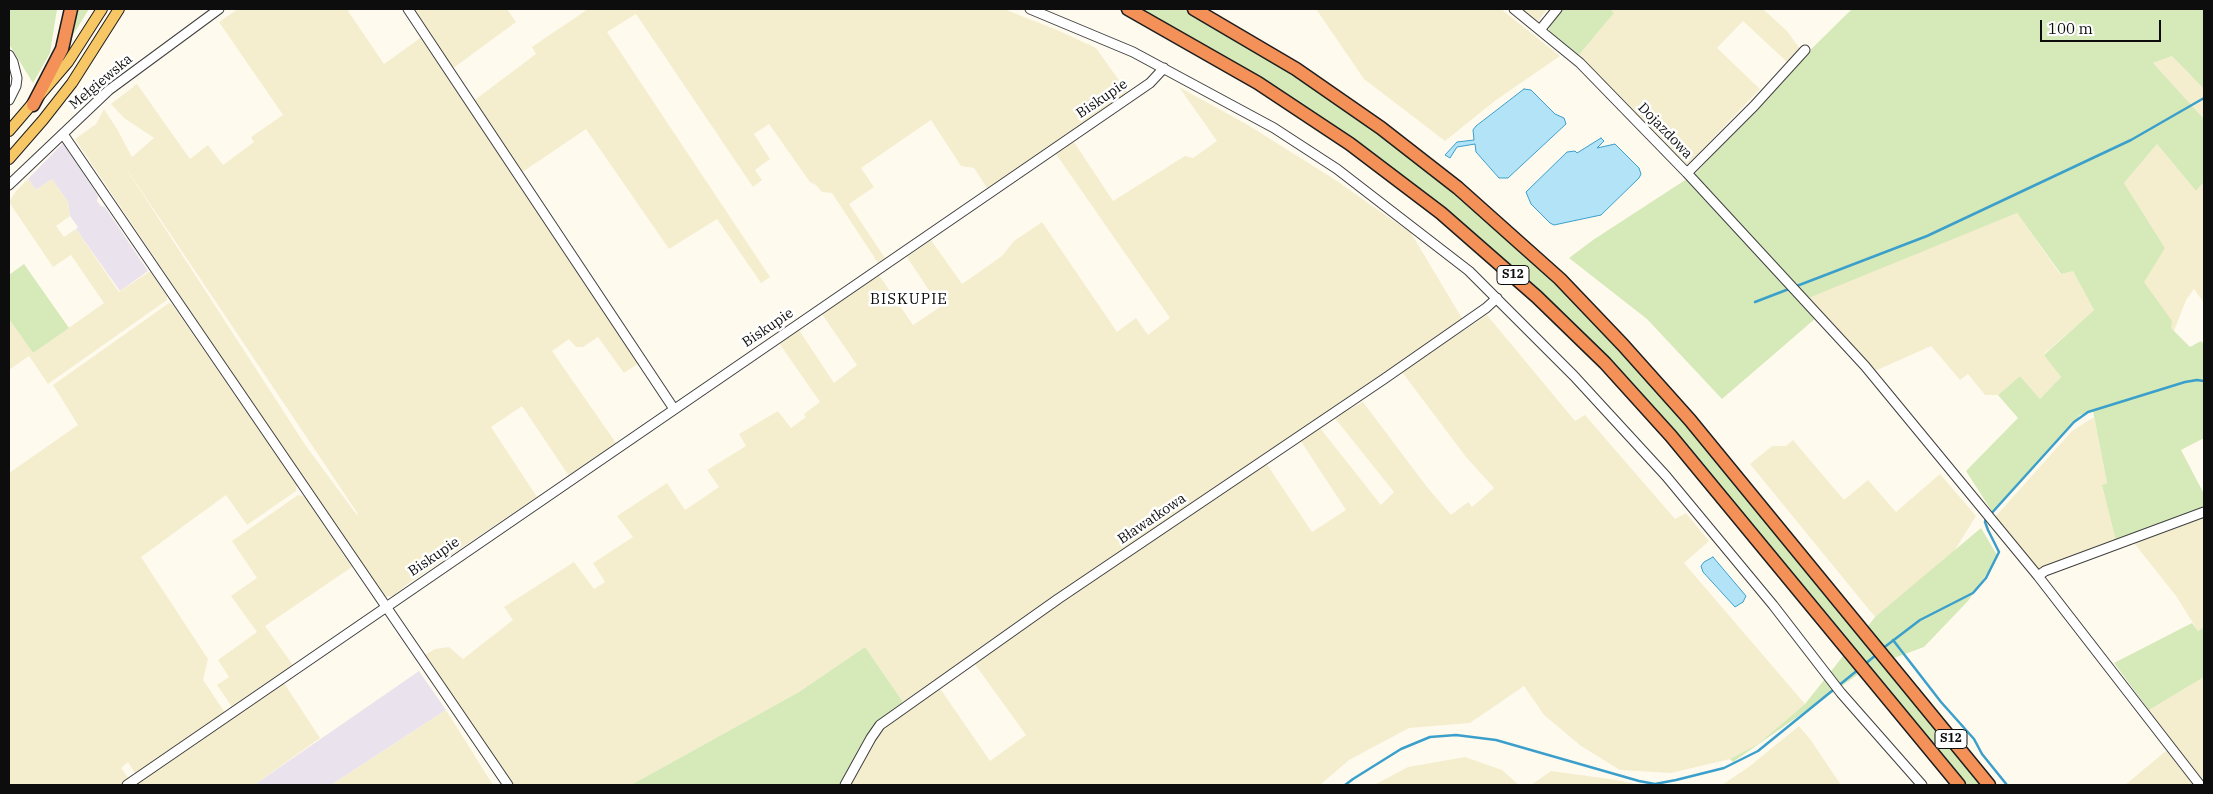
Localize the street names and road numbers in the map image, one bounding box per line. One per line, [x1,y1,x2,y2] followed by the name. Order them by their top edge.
[66,51,136,113] street label: Mełgiewska
[1073,76,1131,122] street label: Biskupie
[1634,99,1696,163] street label: Dojazdowa
[1497,266,1529,284] road number: S12
[739,305,797,351] street label: Biskupie
[1115,490,1189,548] street label: Bławatkowa
[405,534,463,580] street label: Biskupie
[1935,730,1967,749] road number: S12

